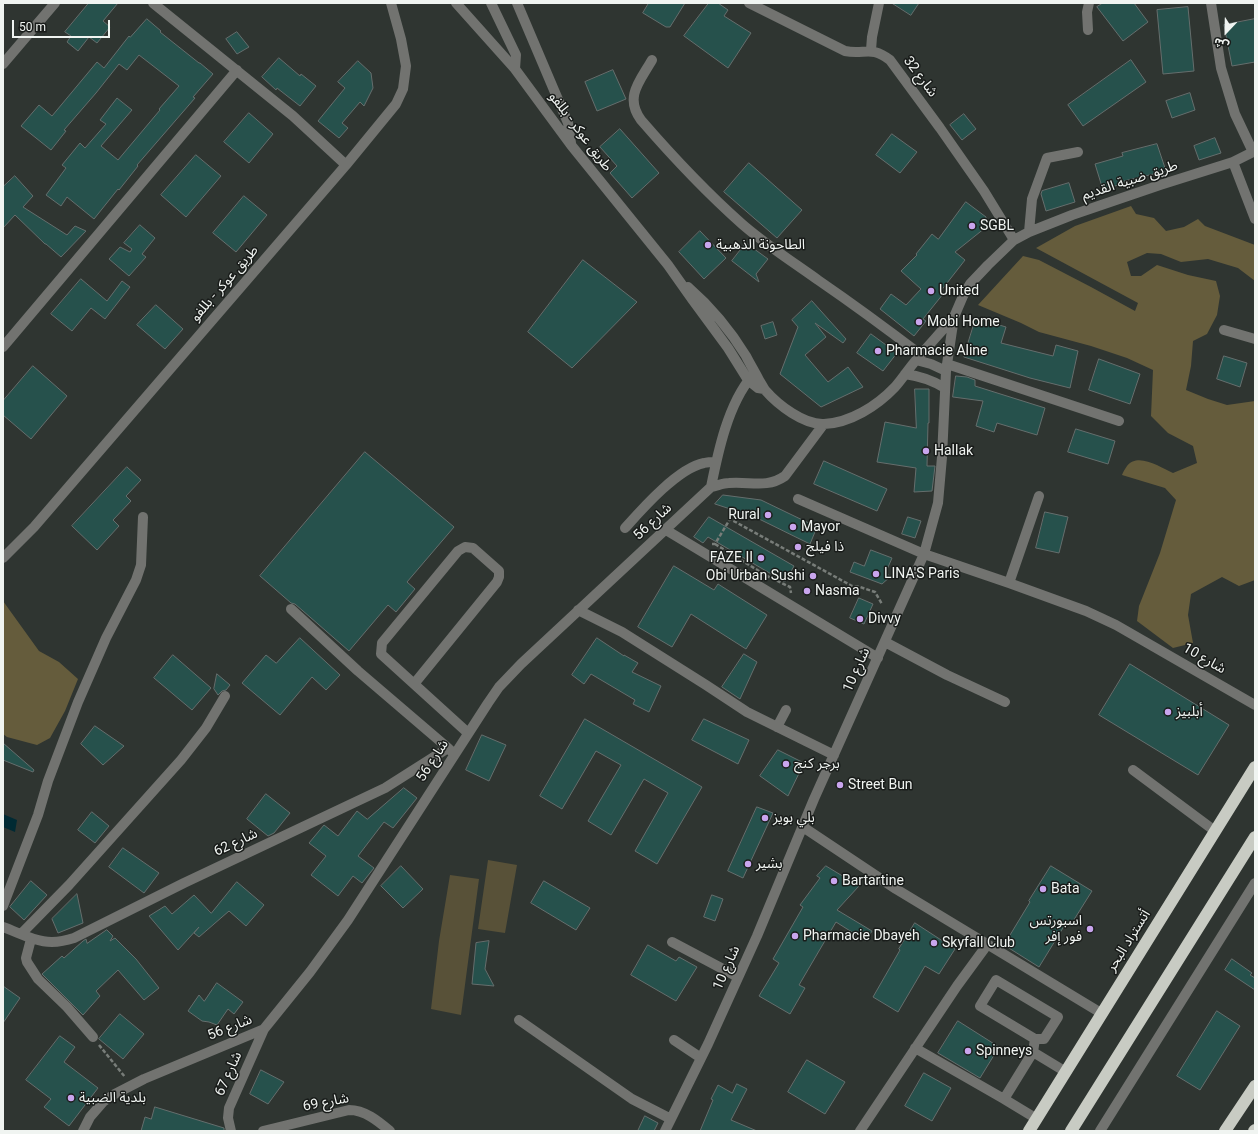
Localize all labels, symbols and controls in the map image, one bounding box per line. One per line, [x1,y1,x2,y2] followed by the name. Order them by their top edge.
[14,12,112,38] scale bar
[1206,12,1246,52] north arrow
[19,20,46,34] text: 50 m
[1212,35,1231,52] text: ش
[899,53,941,101] street label: شارع 32
[545,89,615,175] street label: طريق عوكر - بللفو
[1080,158,1180,204] street label: طريق ضبية القديم
[980,218,1014,234] place label: SGBL
[967,221,977,231] marker: SGBL
[716,237,805,253] place label: الطاحونة الذهبية
[703,240,713,250] marker: الطاحونة الذهبية
[187,243,263,325] street label: طريق عوكر - بللفو
[939,283,979,299] place label: United
[926,286,936,296] marker: United
[927,314,1000,330] place label: Mobi Home
[914,317,924,327] marker: Mobi Home
[886,343,988,359] place label: Pharmacie Aline
[873,346,883,356] marker: Pharmacie Aline
[934,443,973,459] place label: Hallak
[921,446,931,456] marker: Hallak
[630,500,676,544] street label: شارع 56
[728,507,760,523] place label: Rural
[763,510,773,520] marker: Rural
[801,519,840,535] place label: Mayor
[788,522,798,532] marker: Mayor
[806,539,844,555] place label: ذا فيلج
[793,542,803,552] marker: ذا فيلج
[710,550,753,566] place label: FAZE II
[756,553,766,563] marker: FAZE II
[884,566,960,582] place label: LINA'S Paris
[706,568,805,584] place label: Obi Urban Sushi
[871,569,881,579] marker: LINA'S Paris
[808,571,818,581] marker: Obi Urban Sushi
[815,583,860,599] place label: Nasma
[802,586,812,596] marker: Nasma
[868,611,901,627] place label: Divvy
[855,614,865,624] marker: Divvy
[1180,640,1228,678] street label: شارع 10
[840,645,874,695] street label: شارع 10
[1176,704,1203,720] place label: أبلبيز
[1163,707,1173,717] marker: أبلبيز
[413,737,453,785] street label: شارع 56
[794,756,840,772] place label: برجر كنج
[781,759,791,769] marker: برجر كنج
[848,777,913,793] place label: Street Bun
[835,780,845,790] marker: Street Bun
[773,810,815,826] place label: بلي بويز
[760,813,770,823] marker: بلي بويز
[211,826,261,860] street label: شارع 62
[756,856,782,872] place label: بشير
[743,859,753,869] marker: بشير
[842,873,904,889] place label: Bartartine
[829,876,839,886] marker: Bartartine
[1051,881,1080,897] place label: Bata
[1038,884,1048,894] marker: Bata
[1103,907,1155,975] street label: أتستراد البحر
[1030,913,1082,946] place label: اسبورتس فور إفر
[1085,924,1095,934] marker: اسبورتس فور إفر
[803,928,920,944] place label: Pharmacie Dbayeh
[790,931,800,941] marker: Pharmacie Dbayeh
[942,935,1015,951] place label: Skyfall Club
[929,938,939,948] marker: Skyfall Club
[710,943,744,993] street label: شارع 10
[205,1012,255,1044] street label: شارع 56
[976,1043,1032,1059] place label: Spinneys
[963,1046,973,1056] marker: Spinneys
[212,1049,246,1099] street label: شارع 67
[79,1090,146,1106] place label: بلدية الضبية
[302,1090,350,1116] street label: شارع 69
[66,1093,76,1103] marker: بلدية الضبية

